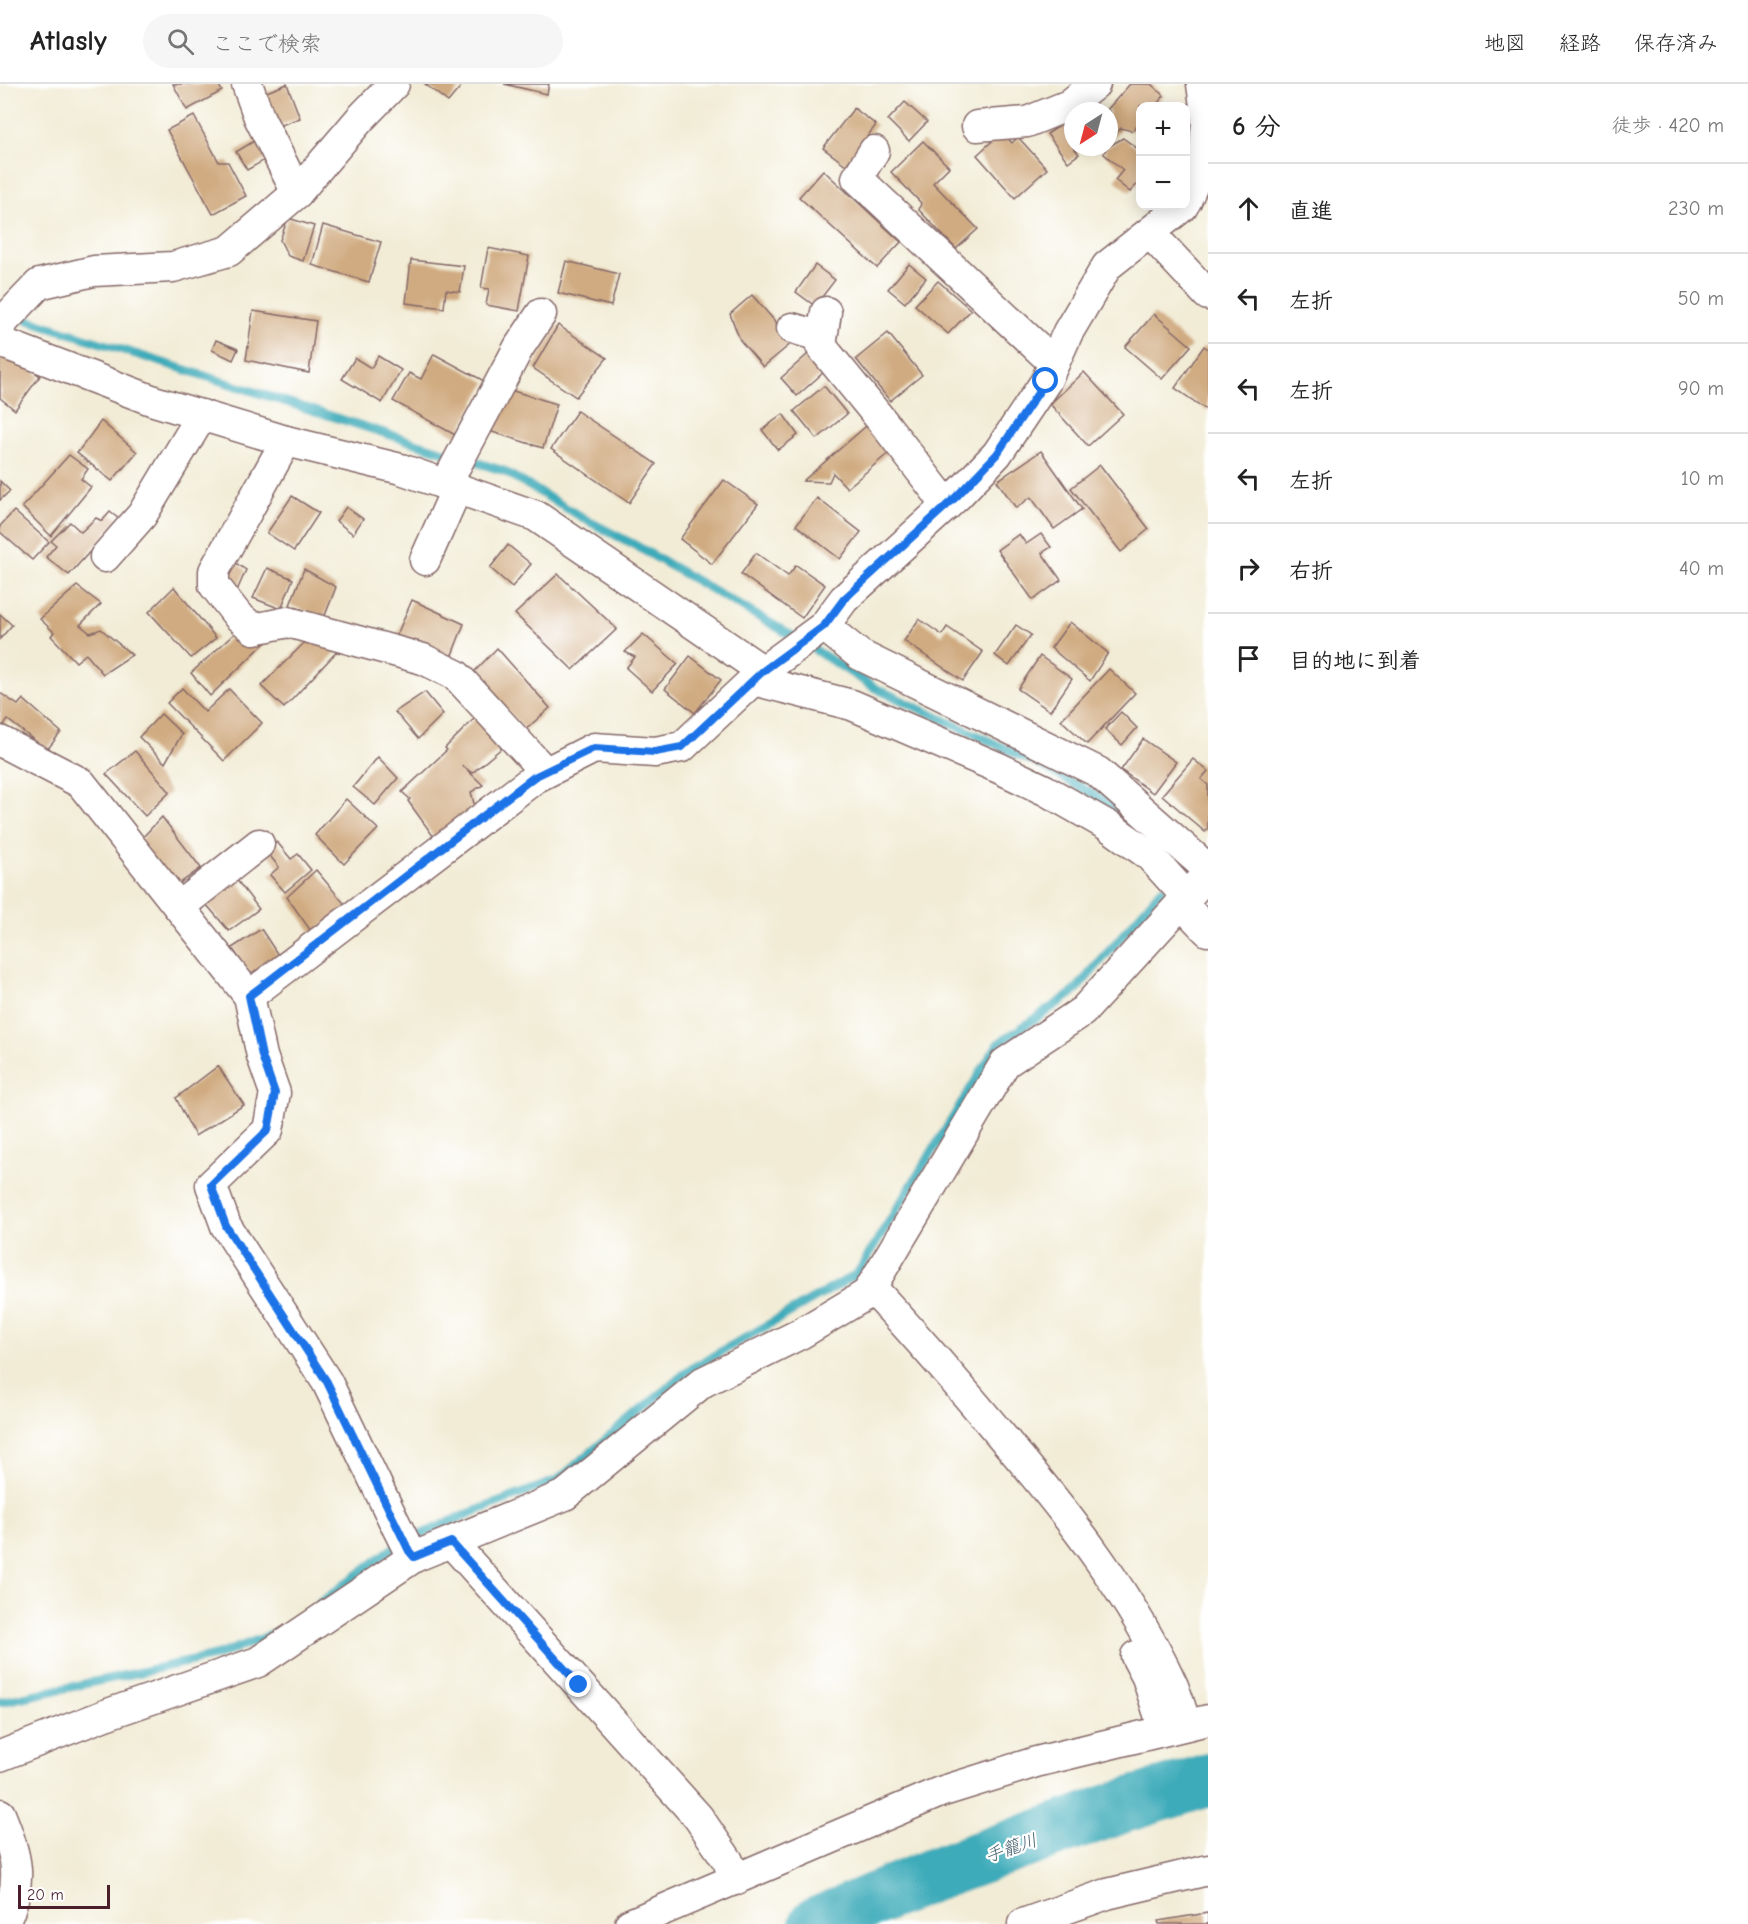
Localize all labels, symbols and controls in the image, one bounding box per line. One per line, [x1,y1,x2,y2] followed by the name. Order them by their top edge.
[143,14,563,68] search box
[30,25,107,57] text: Atlasly
[164,25,197,58] icon: search
[212,31,322,57] text: ここで検索
[1484,31,1526,55] text: 地図
[1559,31,1601,55] text: 経路
[1634,31,1718,55] text: 保存済み
[1064,102,1118,156] north arrow
[1136,102,1190,210] map controls
[1136,102,1190,156] button: +
[1232,112,1281,142] text: 6 分
[1612,114,1724,137] text: 徒歩 · 420 m
[1136,156,1190,210] button: −
[1232,192,1265,225] icon: ahead
[1668,197,1724,220] text: 230 m
[1289,198,1333,224] text: 直進
[1232,282,1265,315] icon: left
[1678,287,1724,310] text: 50 m
[1289,288,1333,314] text: 左折
[1032,367,1058,393] route start
[1232,372,1265,405] icon: left
[1678,377,1724,400] text: 90 m
[1289,378,1333,404] text: 左折
[1232,462,1265,495] icon: left
[1681,467,1724,490] text: 10 m
[1289,468,1333,494] text: 左折
[1232,552,1265,585] icon: right
[1679,557,1724,580] text: 40 m
[1289,558,1333,584] text: 右折
[1232,642,1265,675] icon: arrive
[1289,648,1421,674] text: 目的地に到着
[565,1671,591,1697] route end
[982,1830,1040,1867] water label: 手籠川
[18,1882,110,1910] scale bar
[27,1886,64,1904] text: 20 m

